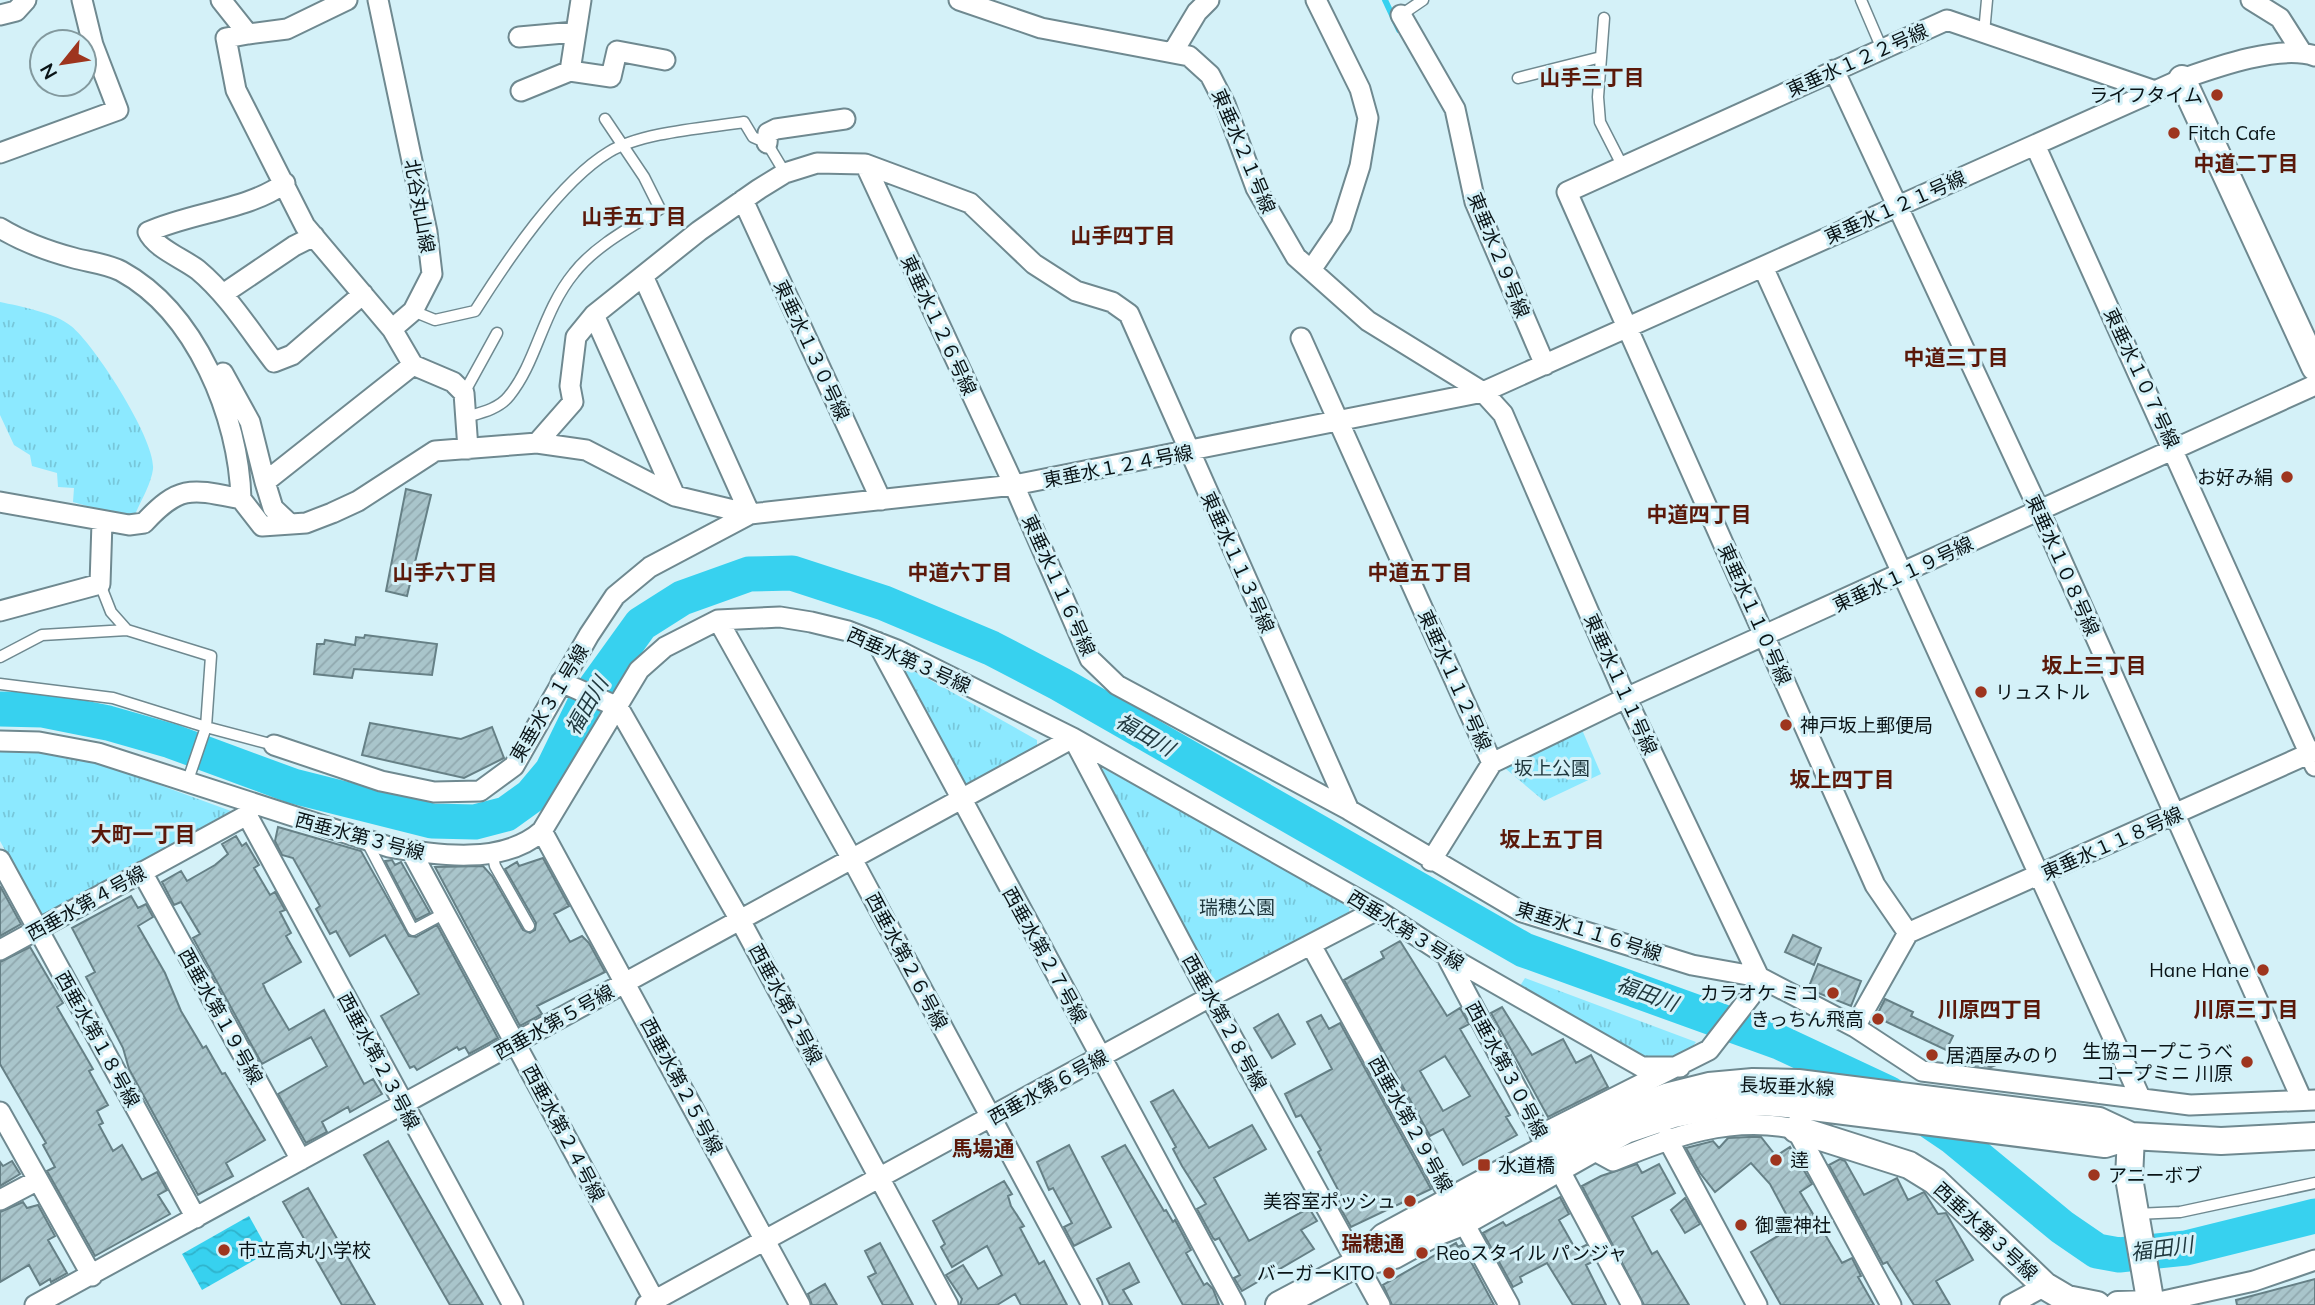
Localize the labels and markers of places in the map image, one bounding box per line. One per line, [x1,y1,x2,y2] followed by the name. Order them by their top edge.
[2089,83,2203,107] place label: ライフタイム
[2209,87,2225,103] marker: ライフタイム
[2188,121,2276,145] place label: Fitch Cafe
[2166,125,2182,141] marker: Fitch Cafe
[2197,465,2273,489] place label: お好み絹
[2279,469,2295,485] marker: お好み絹
[1995,680,2090,704] place label: リュストル
[1973,684,1989,700] marker: リュストル
[1800,713,1933,737] place label: 神戸坂上郵便局
[1778,717,1794,733] marker: 神戸坂上郵便局
[2149,958,2249,982] place label: Hane Hane
[2255,962,2271,978] marker: Hane Hane
[1700,981,1819,1005] place label: カラオケ ミコ
[1825,985,1841,1001] marker: カラオケ ミコ
[1751,1007,1864,1031] place label: きっちん飛高
[1870,1011,1886,1027] marker: きっちん飛高
[2082,1039,2233,1085] place label: 生協コープこうべ コープミニ 川原
[1946,1043,2060,1067] place label: 居酒屋みのり
[1924,1047,1940,1063] marker: 居酒屋みのり
[2239,1054,2255,1070] marker: 生協コープこうべ コープミニ 川原
[1790,1148,1809,1172] place label: 逹
[1768,1152,1784,1168] marker: 逹
[1498,1153,1555,1177] place label: 水道橋
[1476,1157,1492,1173] marker: 水道橋
[2108,1163,2203,1187] place label: アニーボブ
[2086,1167,2102,1183] marker: アニーボブ
[1263,1189,1396,1213] place label: 美容室ポッシュ
[1402,1193,1418,1209] marker: 美容室ポッシュ
[1755,1213,1831,1237] place label: 御霊神社
[1733,1217,1749,1233] marker: 御霊神社
[238,1238,371,1262] place label: 市立高丸小学校
[1436,1241,1627,1265] place label: Reoスタイル パンジャ
[216,1242,232,1258] marker: 市立高丸小学校
[1414,1245,1430,1261] marker: Reoスタイル パンジャ
[1257,1261,1375,1285] place label: バーガーKITO
[1381,1265,1397,1281] marker: バーガーKITO

